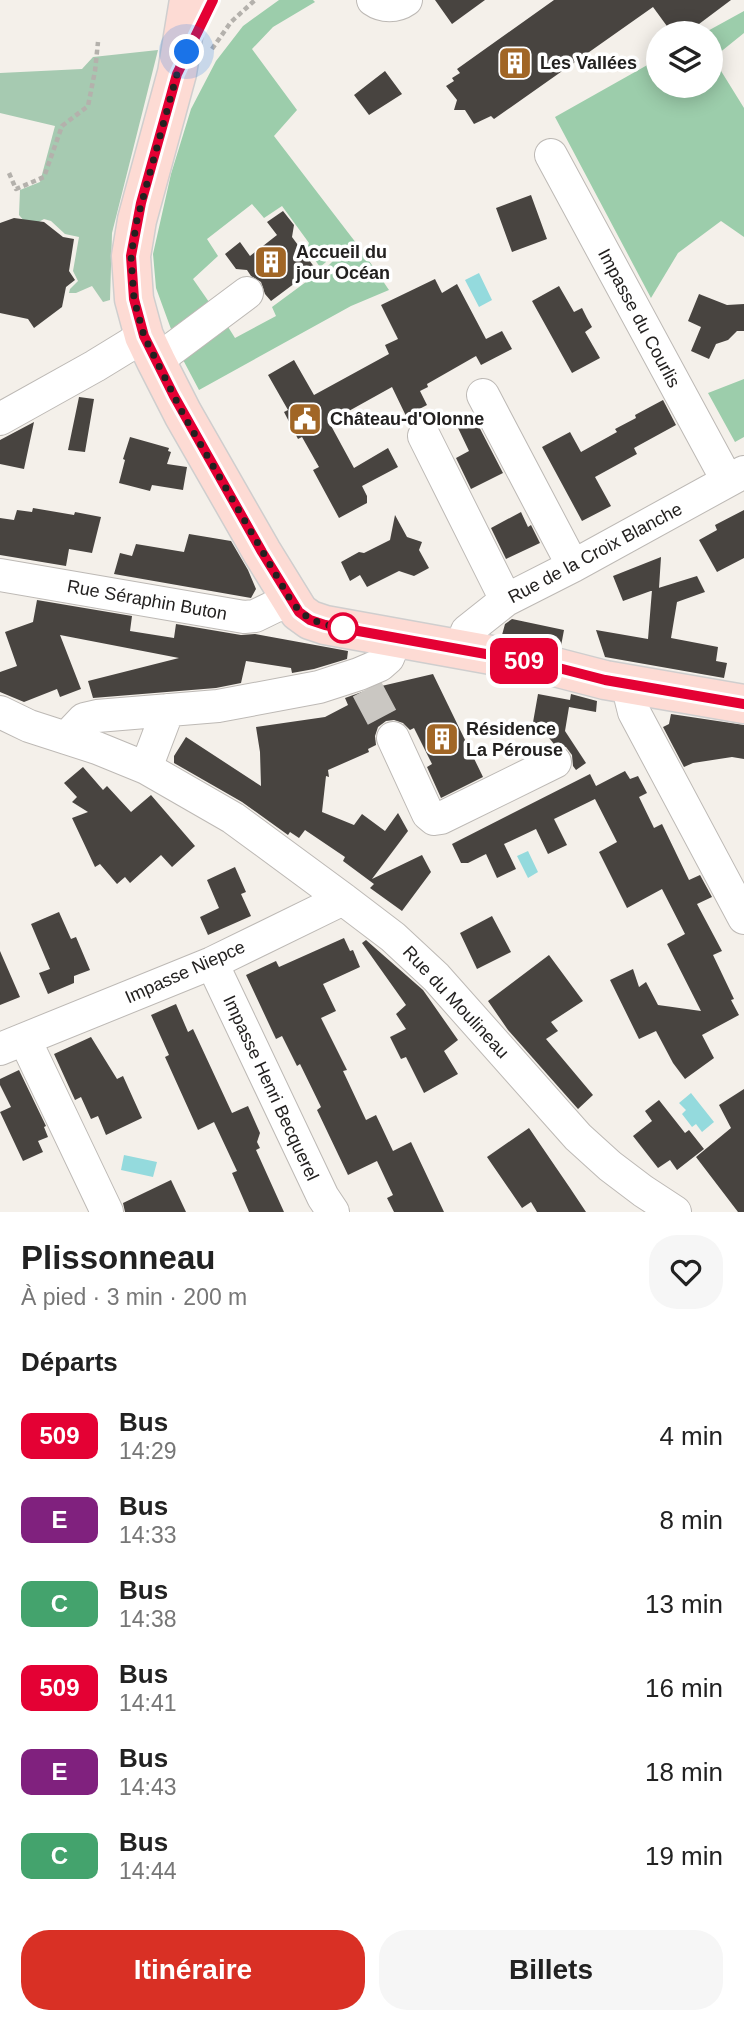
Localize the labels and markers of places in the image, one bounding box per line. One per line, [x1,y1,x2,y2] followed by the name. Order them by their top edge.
[496,44,534,82] building icon: Les Vallées
[540,53,637,73] place label: Les Vallées
[295,242,390,283] place label: Accueil du jour Océan
[252,243,290,281] building icon: Accueil du jour Océan
[286,400,324,438] public building icon: Château-d'Olonne
[330,409,484,429] place label: Château-d'Olonne
[328,613,358,643] unlabelled marker
[466,719,563,760] place label: Résidence La Pérouse
[423,720,461,758] building icon: Résidence La Pérouse

